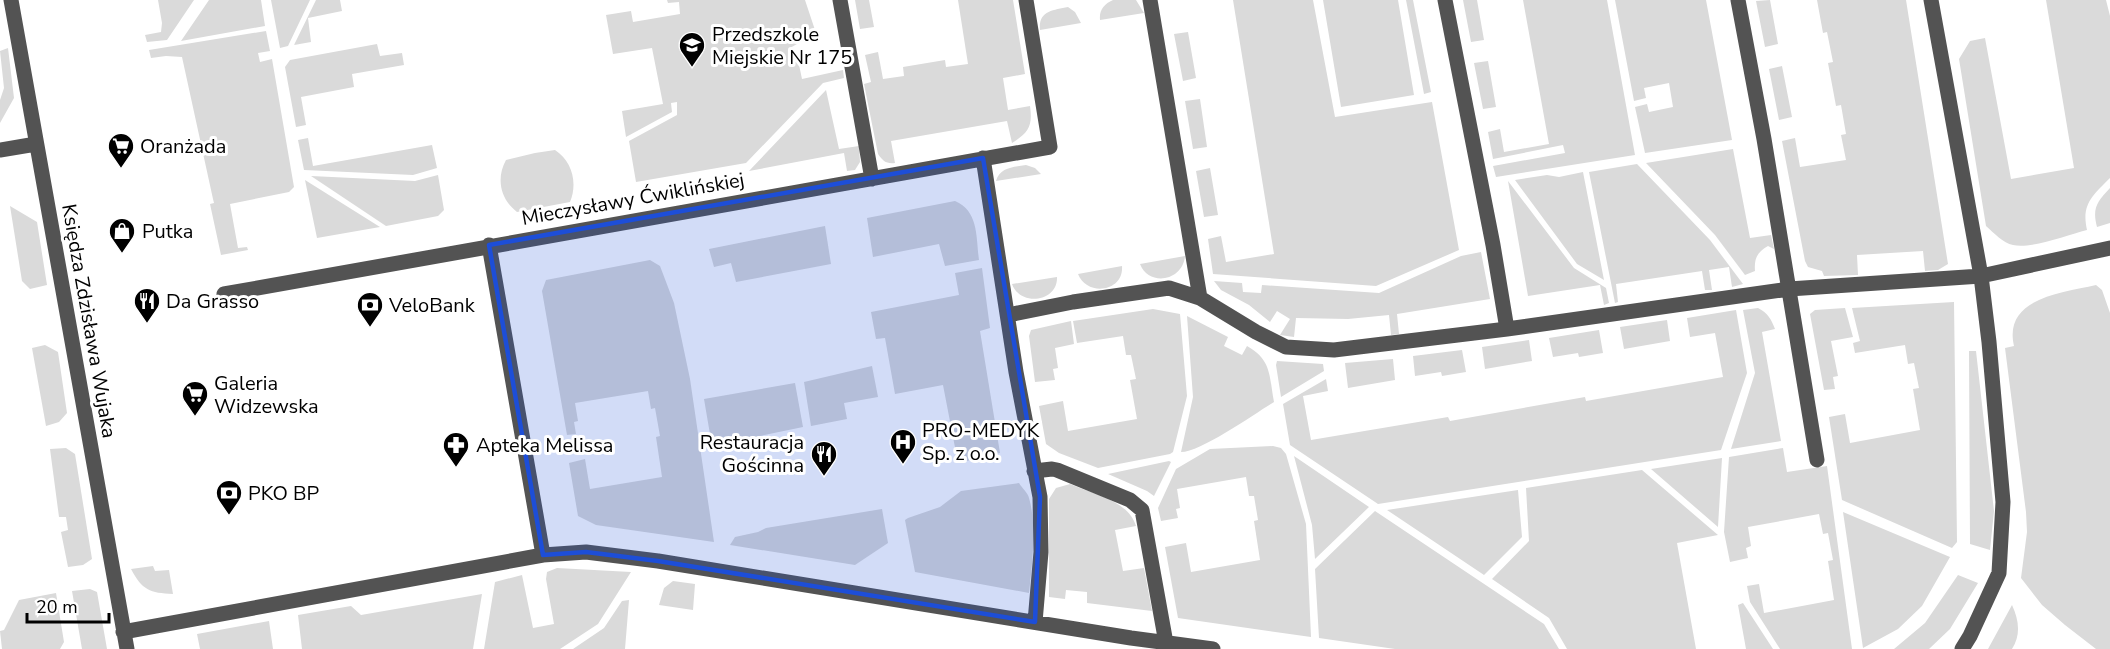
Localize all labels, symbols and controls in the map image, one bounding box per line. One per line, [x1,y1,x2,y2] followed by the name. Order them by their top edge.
[712,21,852,71] place label: Przedszkole Miejskie Nr 175
[677,30,707,68] school or university icon: Przedszkole Miejskie Nr 175
[106,131,136,169] supermarket icon: Oranżada
[140,133,226,160] place label: Oranżada
[520,166,746,232] street label: Mieczysławy Ćwiklińskiej
[55,202,123,440] street label: Księdza Zdzisława Wujaka
[107,216,137,254] shop icon: Putka
[142,218,193,245] place label: Putka
[132,286,162,324] restaurant icon: Da Grasso
[166,288,259,315] place label: Da Grasso
[355,290,385,328] bank icon: VeloBank
[388,292,476,319] place label: VeloBank
[214,370,319,420] place label: Galeria Widzewska
[180,379,210,417] supermarket icon: Galeria Widzewska
[922,417,1040,467] place label: PRO-MEDYK Sp. z o.o.
[888,427,918,465] hospital icon: PRO-MEDYK Sp. z o.o.
[700,429,804,479] place label: Restauracja Gościnna
[441,430,471,468] pharmacy icon: Apteka Melissa
[476,432,613,459] place label: Apteka Melissa
[809,439,839,477] restaurant icon: Restauracja Gościnna
[214,478,244,516] bank icon: PKO BP
[248,480,320,507] place label: PKO BP
[27,586,110,624] scale bar
[36,595,78,619] text: 20 m

